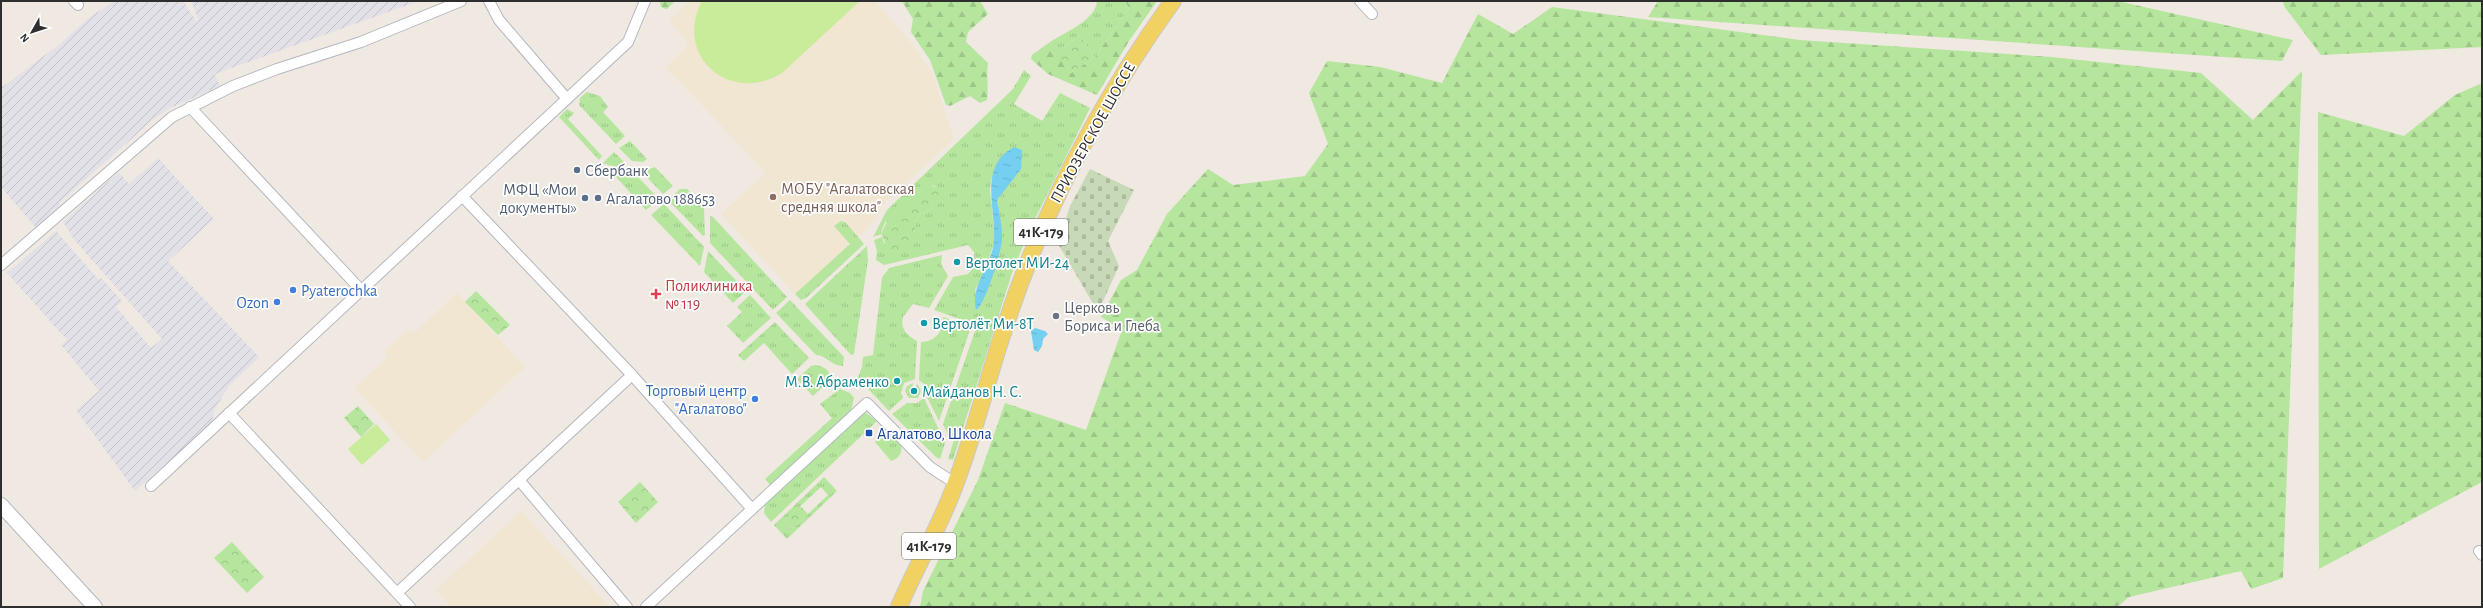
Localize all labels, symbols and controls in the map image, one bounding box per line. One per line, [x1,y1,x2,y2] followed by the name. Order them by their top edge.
[12,12,52,52] north arrow
[18,32,31,44] text: N
[1048,60,1138,205] street label: ПРИОЗЕРСКОЕ ШОССЕ
[585,163,649,179] place label: Сбербанк
[572,165,582,175] marker: Сбербанк
[781,181,914,215] place label: МОБУ "Агалатовская средняя школа"
[500,182,577,217] place label: МФЦ «Мои документы»
[606,191,715,207] place label: Агалатово 188653
[768,192,778,202] marker: МОБУ "Агалатовская средняя школа"
[580,193,590,203] marker: МФЦ «Мои документы»
[593,193,603,203] marker: Агалатово 188653
[1014,219,1068,245] road number: 41К-179
[965,255,1070,271] place label: Вертолет МИ-24
[952,257,962,267] marker: Вертолет МИ-24
[665,278,753,312] place label: Поликлиника № 119
[301,283,377,300] place label: Pyaterochka
[288,285,298,295] marker: Pyaterochka
[650,288,662,300] marker: Поликлиника № 119
[237,295,269,311] place label: Ozon
[272,297,282,307] marker: Ozon
[1064,300,1160,334] place label: Церковь Бориса и Глеба
[1051,311,1061,321] marker: Церковь Бориса и Глеба
[932,316,1035,332] place label: Вертолёт Ми-8Т
[919,318,929,328] marker: Вертолёт Ми-8Т
[785,374,889,390] place label: М.В. Абраменко
[892,376,902,386] marker: М.В. Абраменко
[646,383,747,417] place label: Торговый центр "Агалатово"
[922,384,1022,400] place label: Майданов Н. С.
[909,386,919,396] marker: Майданов Н. С.
[750,394,760,404] marker: Торговый центр "Агалатово"
[877,426,992,442] place label: Агалатово, Школа
[864,428,874,438] marker: Агалатово, Школа
[902,533,956,559] road number: 41К-179

